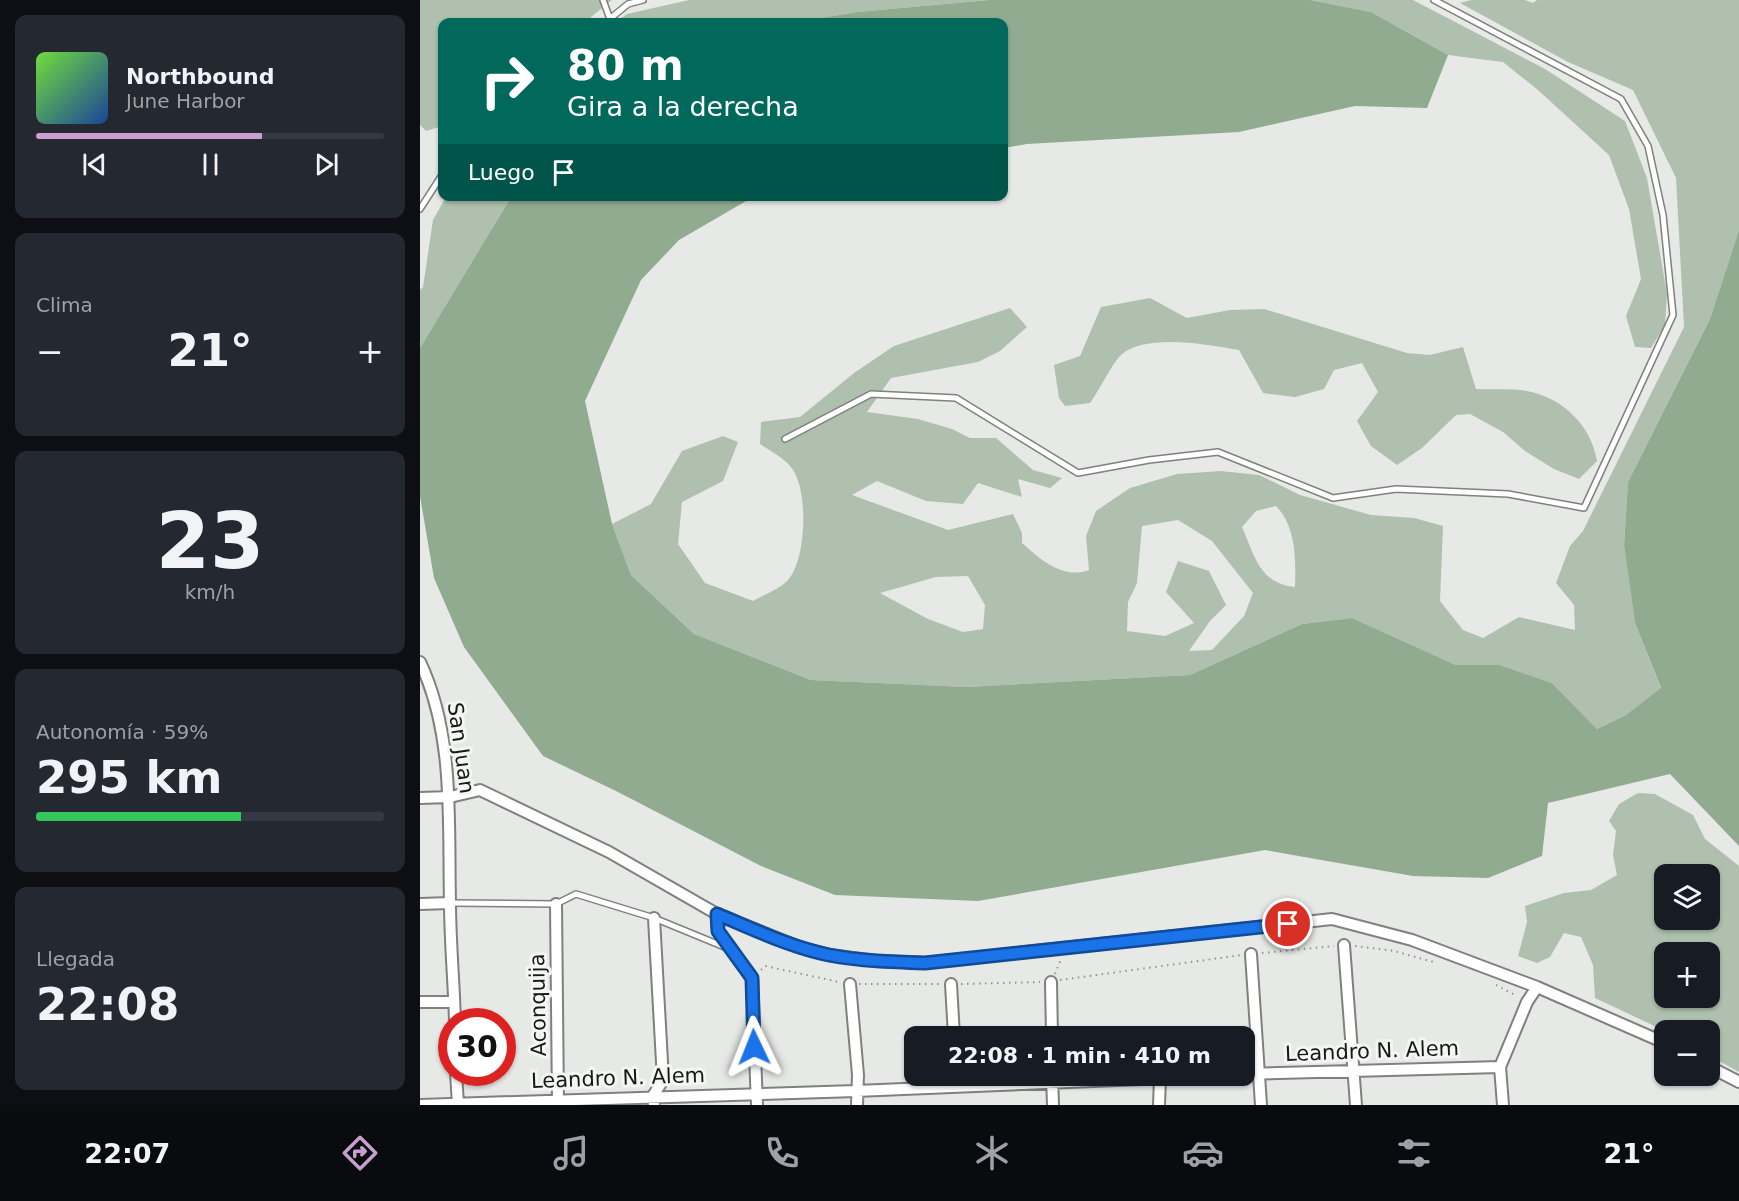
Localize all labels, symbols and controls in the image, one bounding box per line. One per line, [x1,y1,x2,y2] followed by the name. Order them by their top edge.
[567,41,684,90] text: 80 m
[468,42,546,120] icon: right
[126,64,275,89] text: Northbound
[126,89,245,113] text: June Harbor
[567,91,799,122] text: Gira a la derecha
[78,148,111,181] icon: previous
[194,148,227,181] icon: pause
[310,148,343,181] icon: next
[547,156,580,189] icon: arrive
[468,160,535,185] text: Luego
[36,293,93,317] text: Clima
[167,324,253,377] text: 21°
[36,332,64,371] text: −
[356,332,384,371] text: +
[156,496,264,586] text: 23
[185,580,235,604] text: km/h
[443,701,479,795] street label: San Juan
[36,720,208,744] text: Autonomía · 59%
[36,751,222,804] text: 295 km
[1654,864,1720,1086] map controls
[1654,864,1720,930] button: layers
[1262,898,1313,949] pin
[1271,907,1304,940] icon: arrive
[1654,942,1720,1008] button: +
[36,947,115,971] text: Llegada
[525,953,551,1057] street label: Aconquija
[36,978,179,1031] text: 22:08
[438,1008,516,1086] speed limit sign: 30
[722,1015,786,1079] position arrow
[1654,1020,1720,1086] button: −
[1285,1036,1459,1066] street label: Leandro N. Alem
[948,1043,1211,1068] text: 22:08 · 1 min · 410 m
[531,1063,705,1093] street label: Leandro N. Alem
[339,1132,381,1174] icon: directions
[550,1132,592,1174] icon: music
[761,1132,803,1174] icon: phone
[971,1132,1013,1174] icon: climate
[1182,1132,1224,1174] icon: car
[1393,1132,1435,1174] icon: filters
[84,1138,170,1169] text: 22:07
[1603,1138,1655,1169] text: 21°

